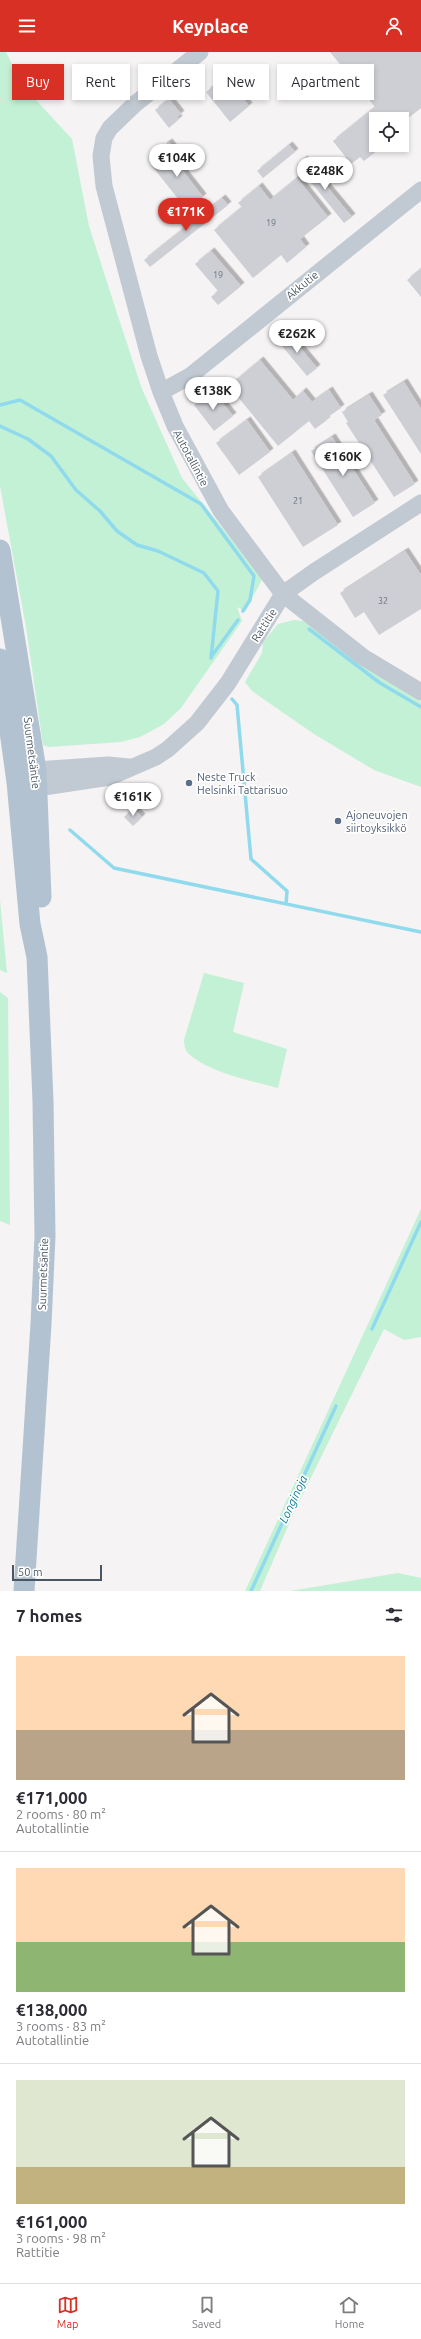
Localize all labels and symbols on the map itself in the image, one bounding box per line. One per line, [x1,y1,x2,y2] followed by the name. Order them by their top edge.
[149,144,205,178] pin: €104K
[297,157,353,191] pin: €248K
[158,198,214,232] pin: €171K
[266,218,276,228] house number: 19
[284,269,320,301] street label: Akkutie
[213,270,223,280] house number: 19
[269,320,325,354] pin: €262K
[185,377,241,411] pin: €138K
[171,428,211,488] street label: Autotallintie
[315,443,371,477] pin: €160K
[293,496,303,506] house number: 21
[378,596,388,606] house number: 32
[249,606,279,644] street label: Rattitie
[22,716,42,790] street label: Suurmetsäntie
[197,771,288,796] place label: Neste Truck Helsinki Tattarisuo
[184,778,194,788] marker: Neste Truck Helsinki Tattarisuo
[105,783,161,817] pin: €161K
[346,809,408,834] place label: Ajoneuvojen siirtoyksikkö
[333,816,343,826] marker: Ajoneuvojen siirtoyksikkö
[36,1238,50,1310] street label: Suurmetsäntie
[276,1473,310,1525] water label: Longinoja
[12,1563,102,1582] scale bar

